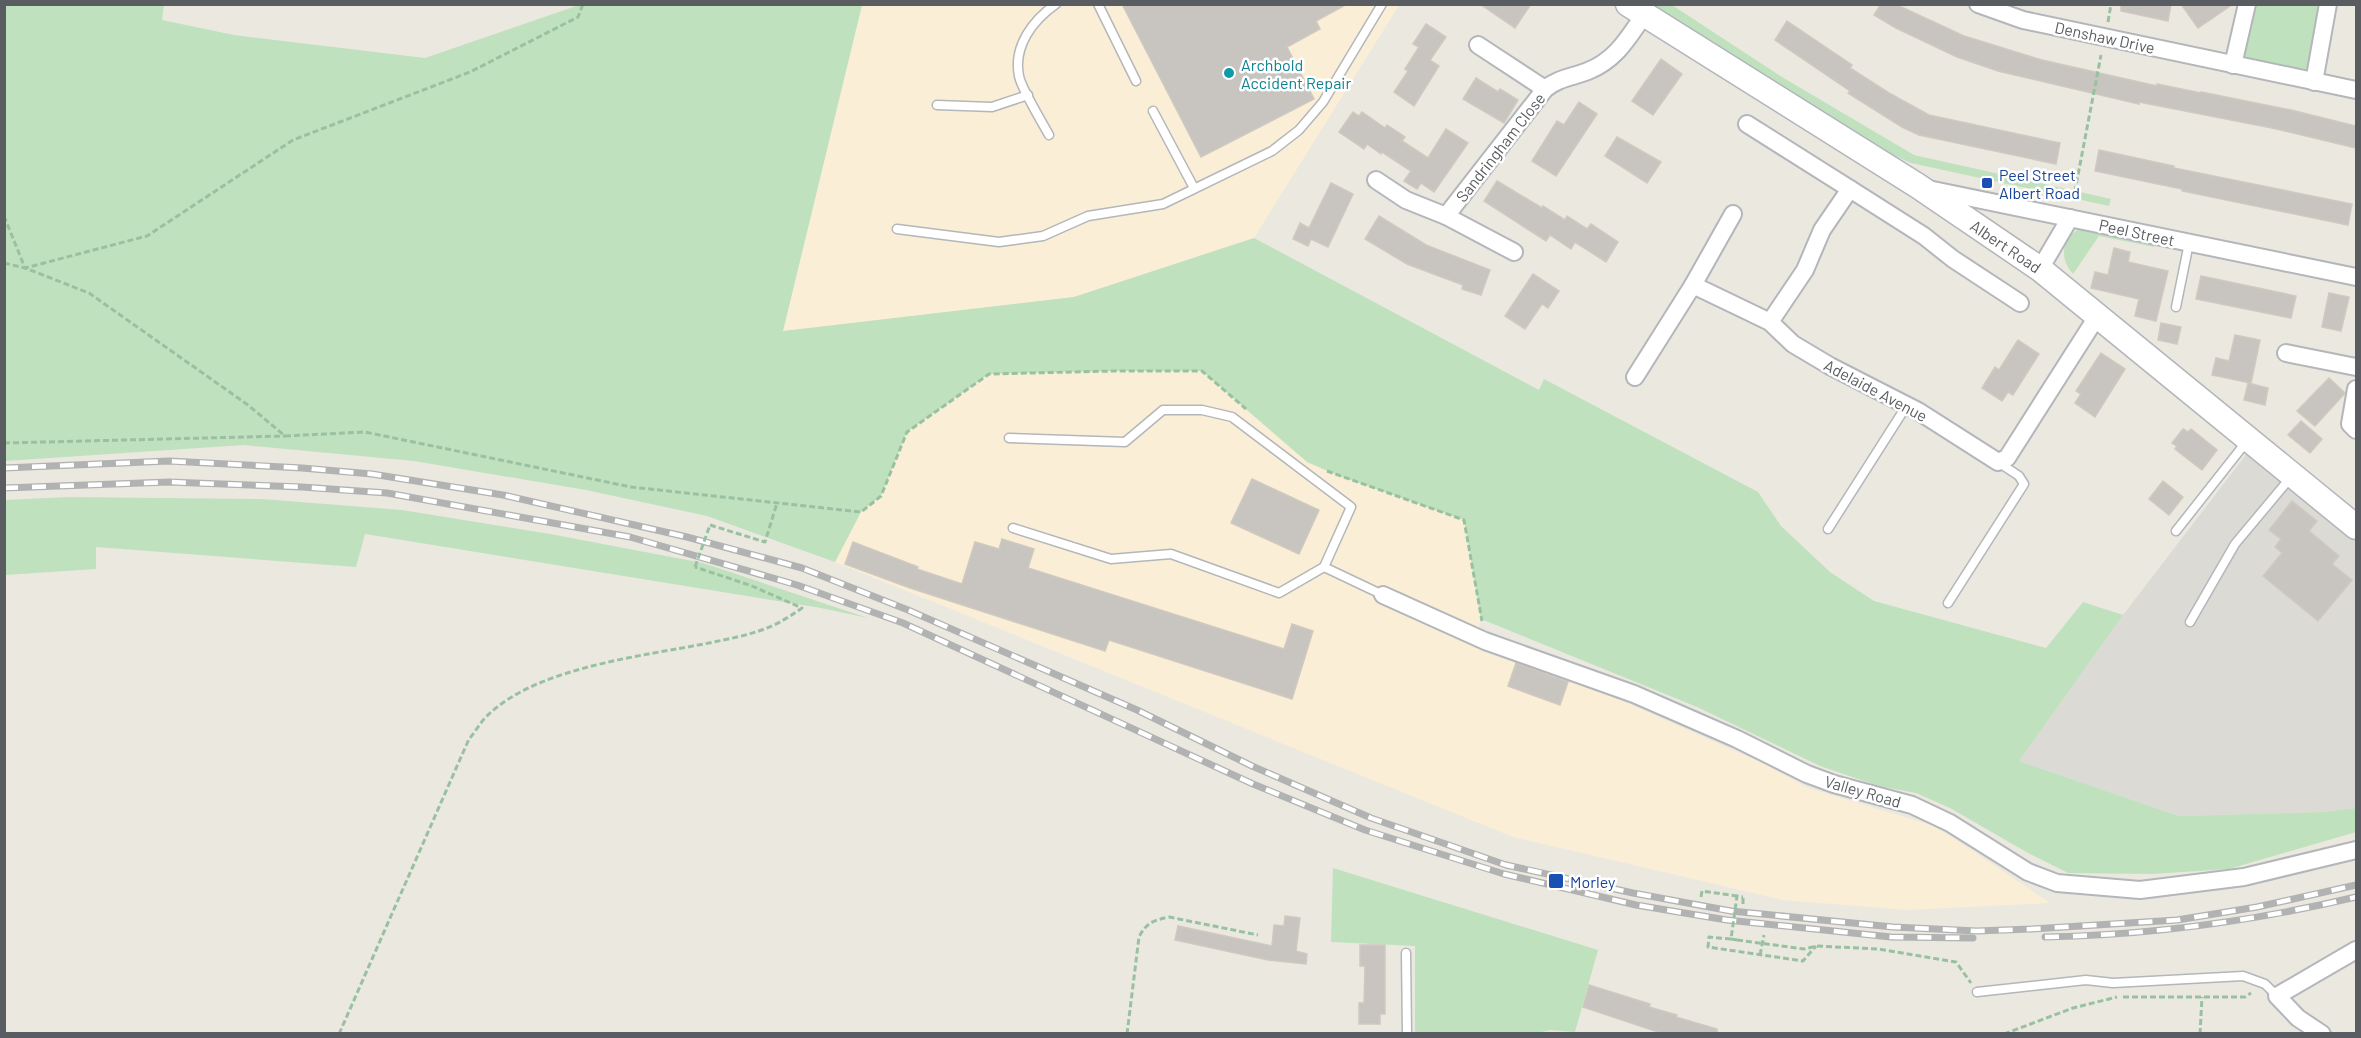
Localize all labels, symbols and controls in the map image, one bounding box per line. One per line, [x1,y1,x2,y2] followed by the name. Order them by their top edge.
[2053,17,2157,57] street label: Denshaw Drive
[1241,55,1351,92] place label: Archbold Accident Repair
[1222,66,1236,80] marker: Archbold Accident Repair
[1451,89,1549,205] street label: Sandringham Close
[1999,165,2080,202] place label: Peel Street Albert Road
[1980,176,1994,190] marker: Peel Street Albert Road
[1967,215,2045,277] street label: Albert Road
[2097,215,2177,249] street label: Peel Street
[1821,355,1931,425] street label: Adelaide Avenue
[1823,771,1903,811] street label: Valley Road
[1547,872,1565,890] marker: Morley
[1570,872,1616,891] place label: Morley

